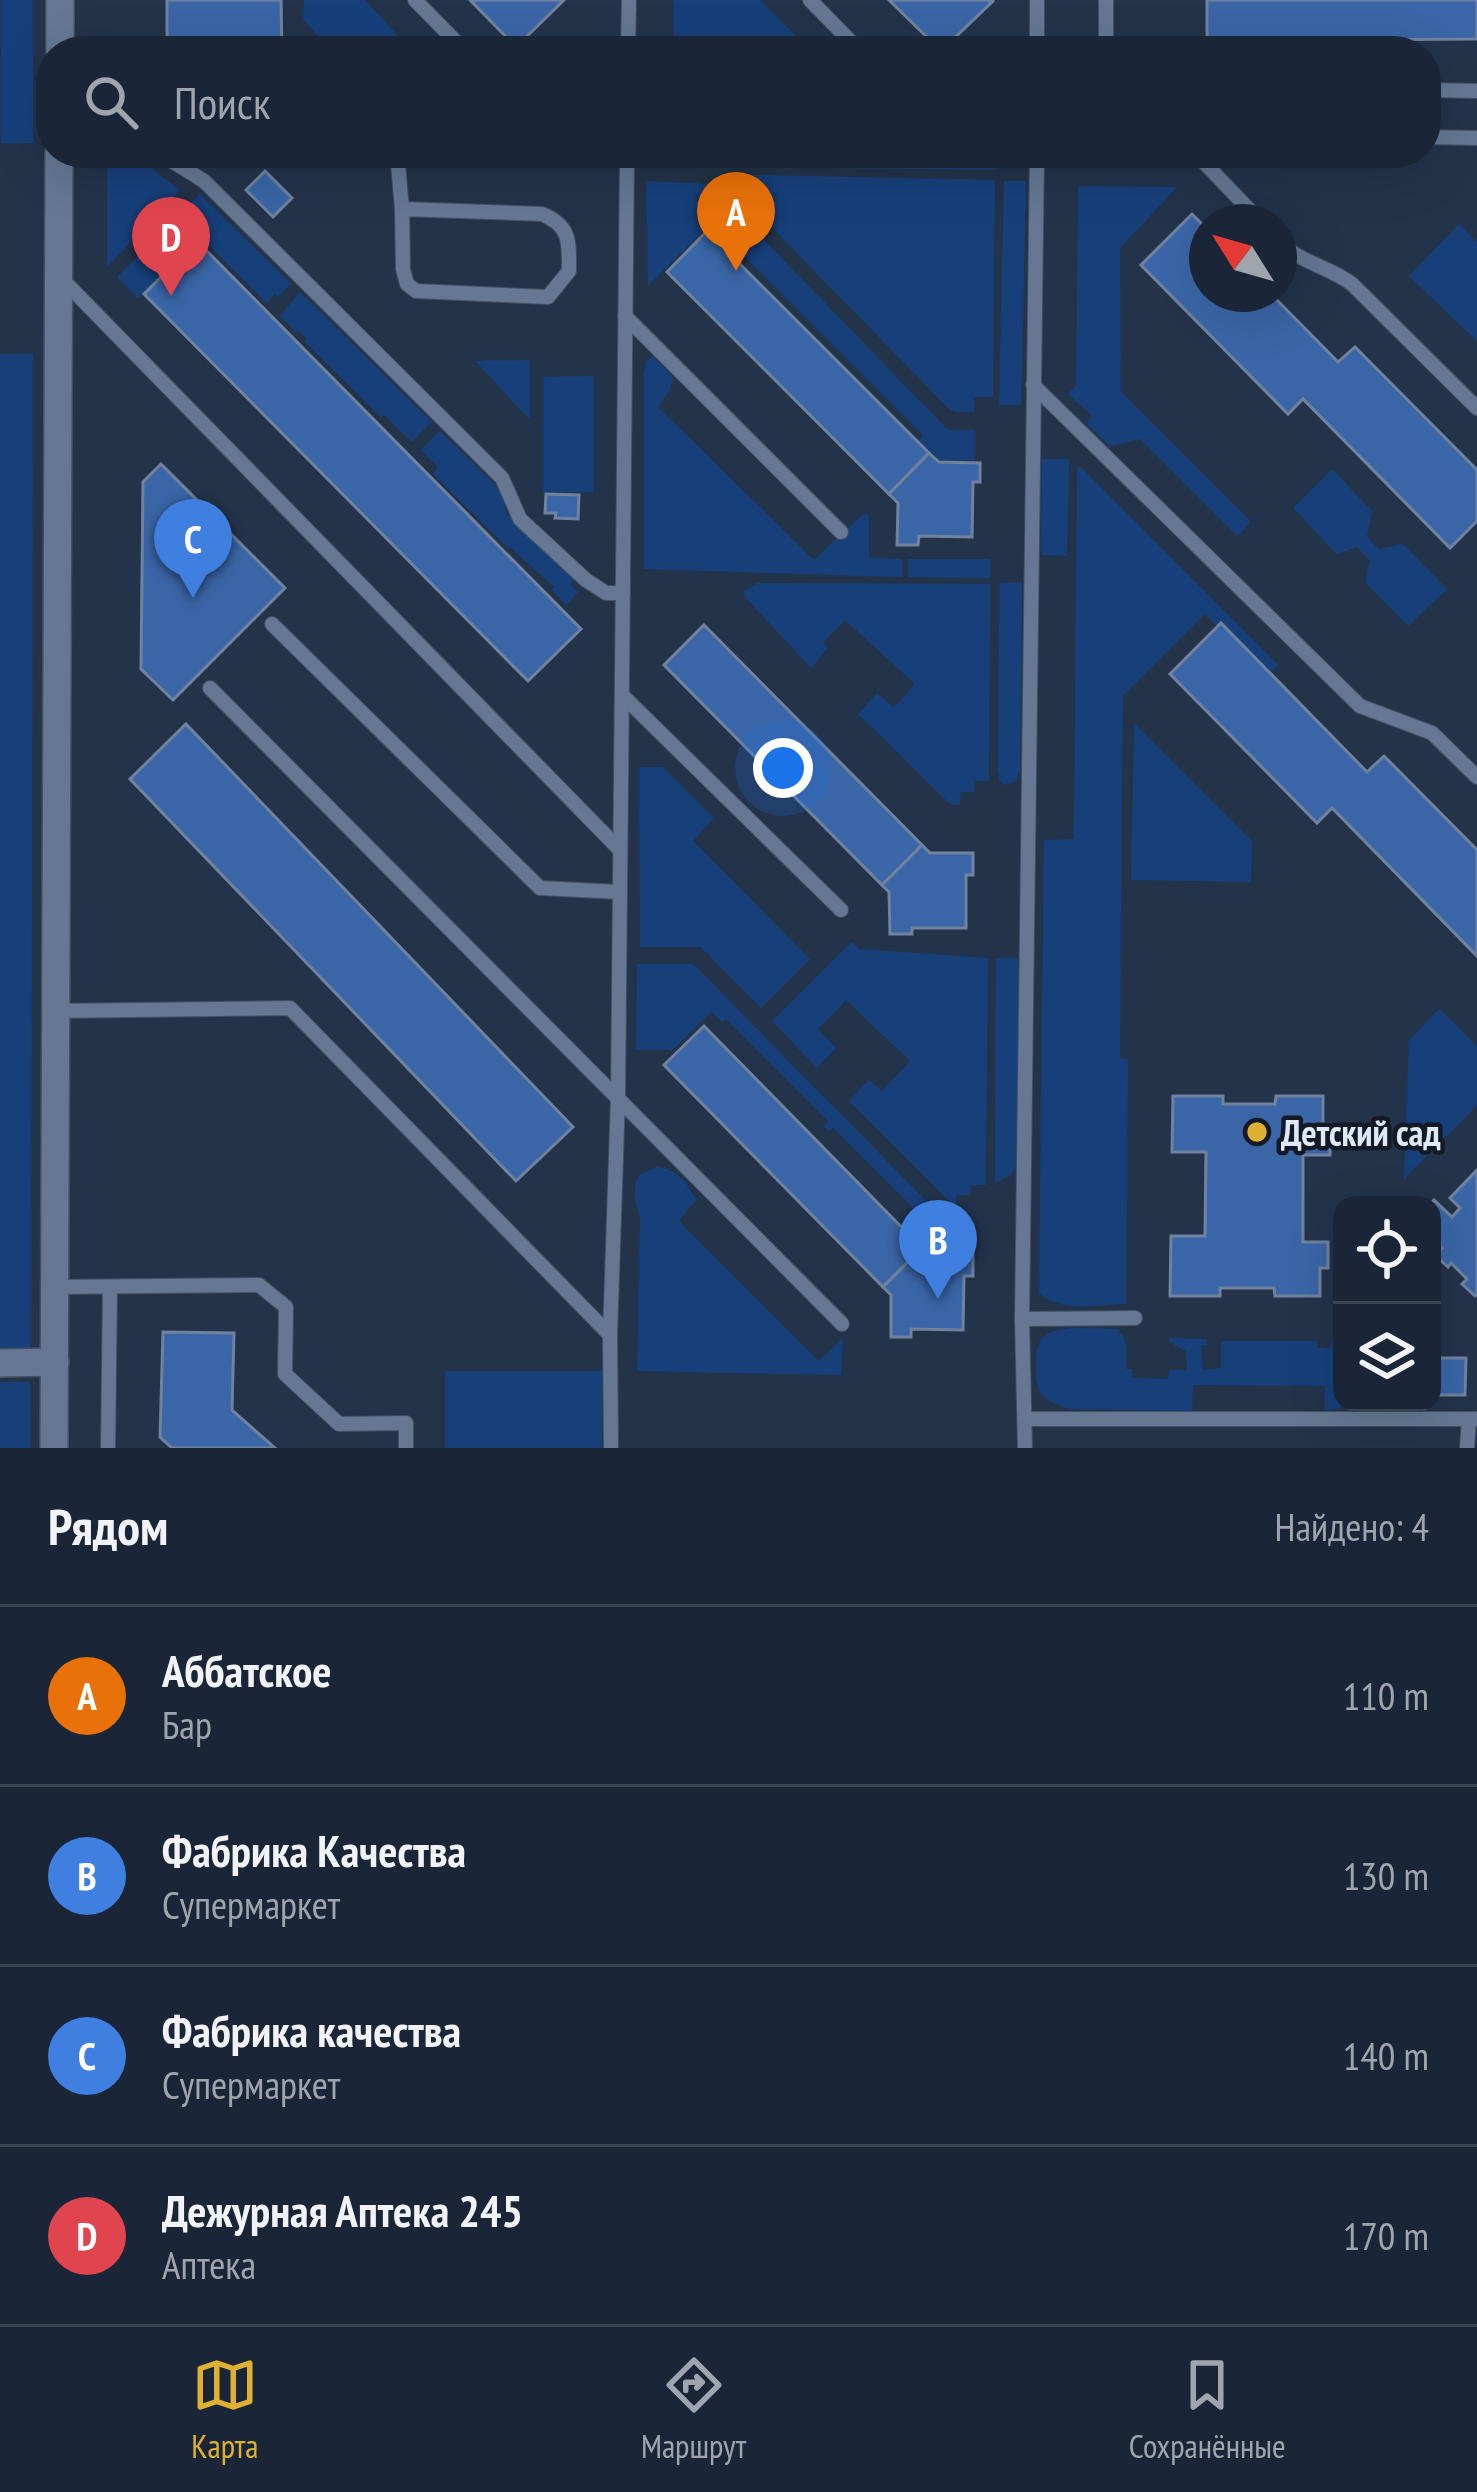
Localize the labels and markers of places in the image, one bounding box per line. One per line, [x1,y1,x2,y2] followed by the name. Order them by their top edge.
[697,172,775,271] pin: A
[132,197,210,296] pin: D
[154,499,232,598] pin: C
[1281,1109,1441,1156] place label: Детский сад
[1244,1119,1270,1145] marker: Детский сад
[899,1200,977,1299] pin: B

